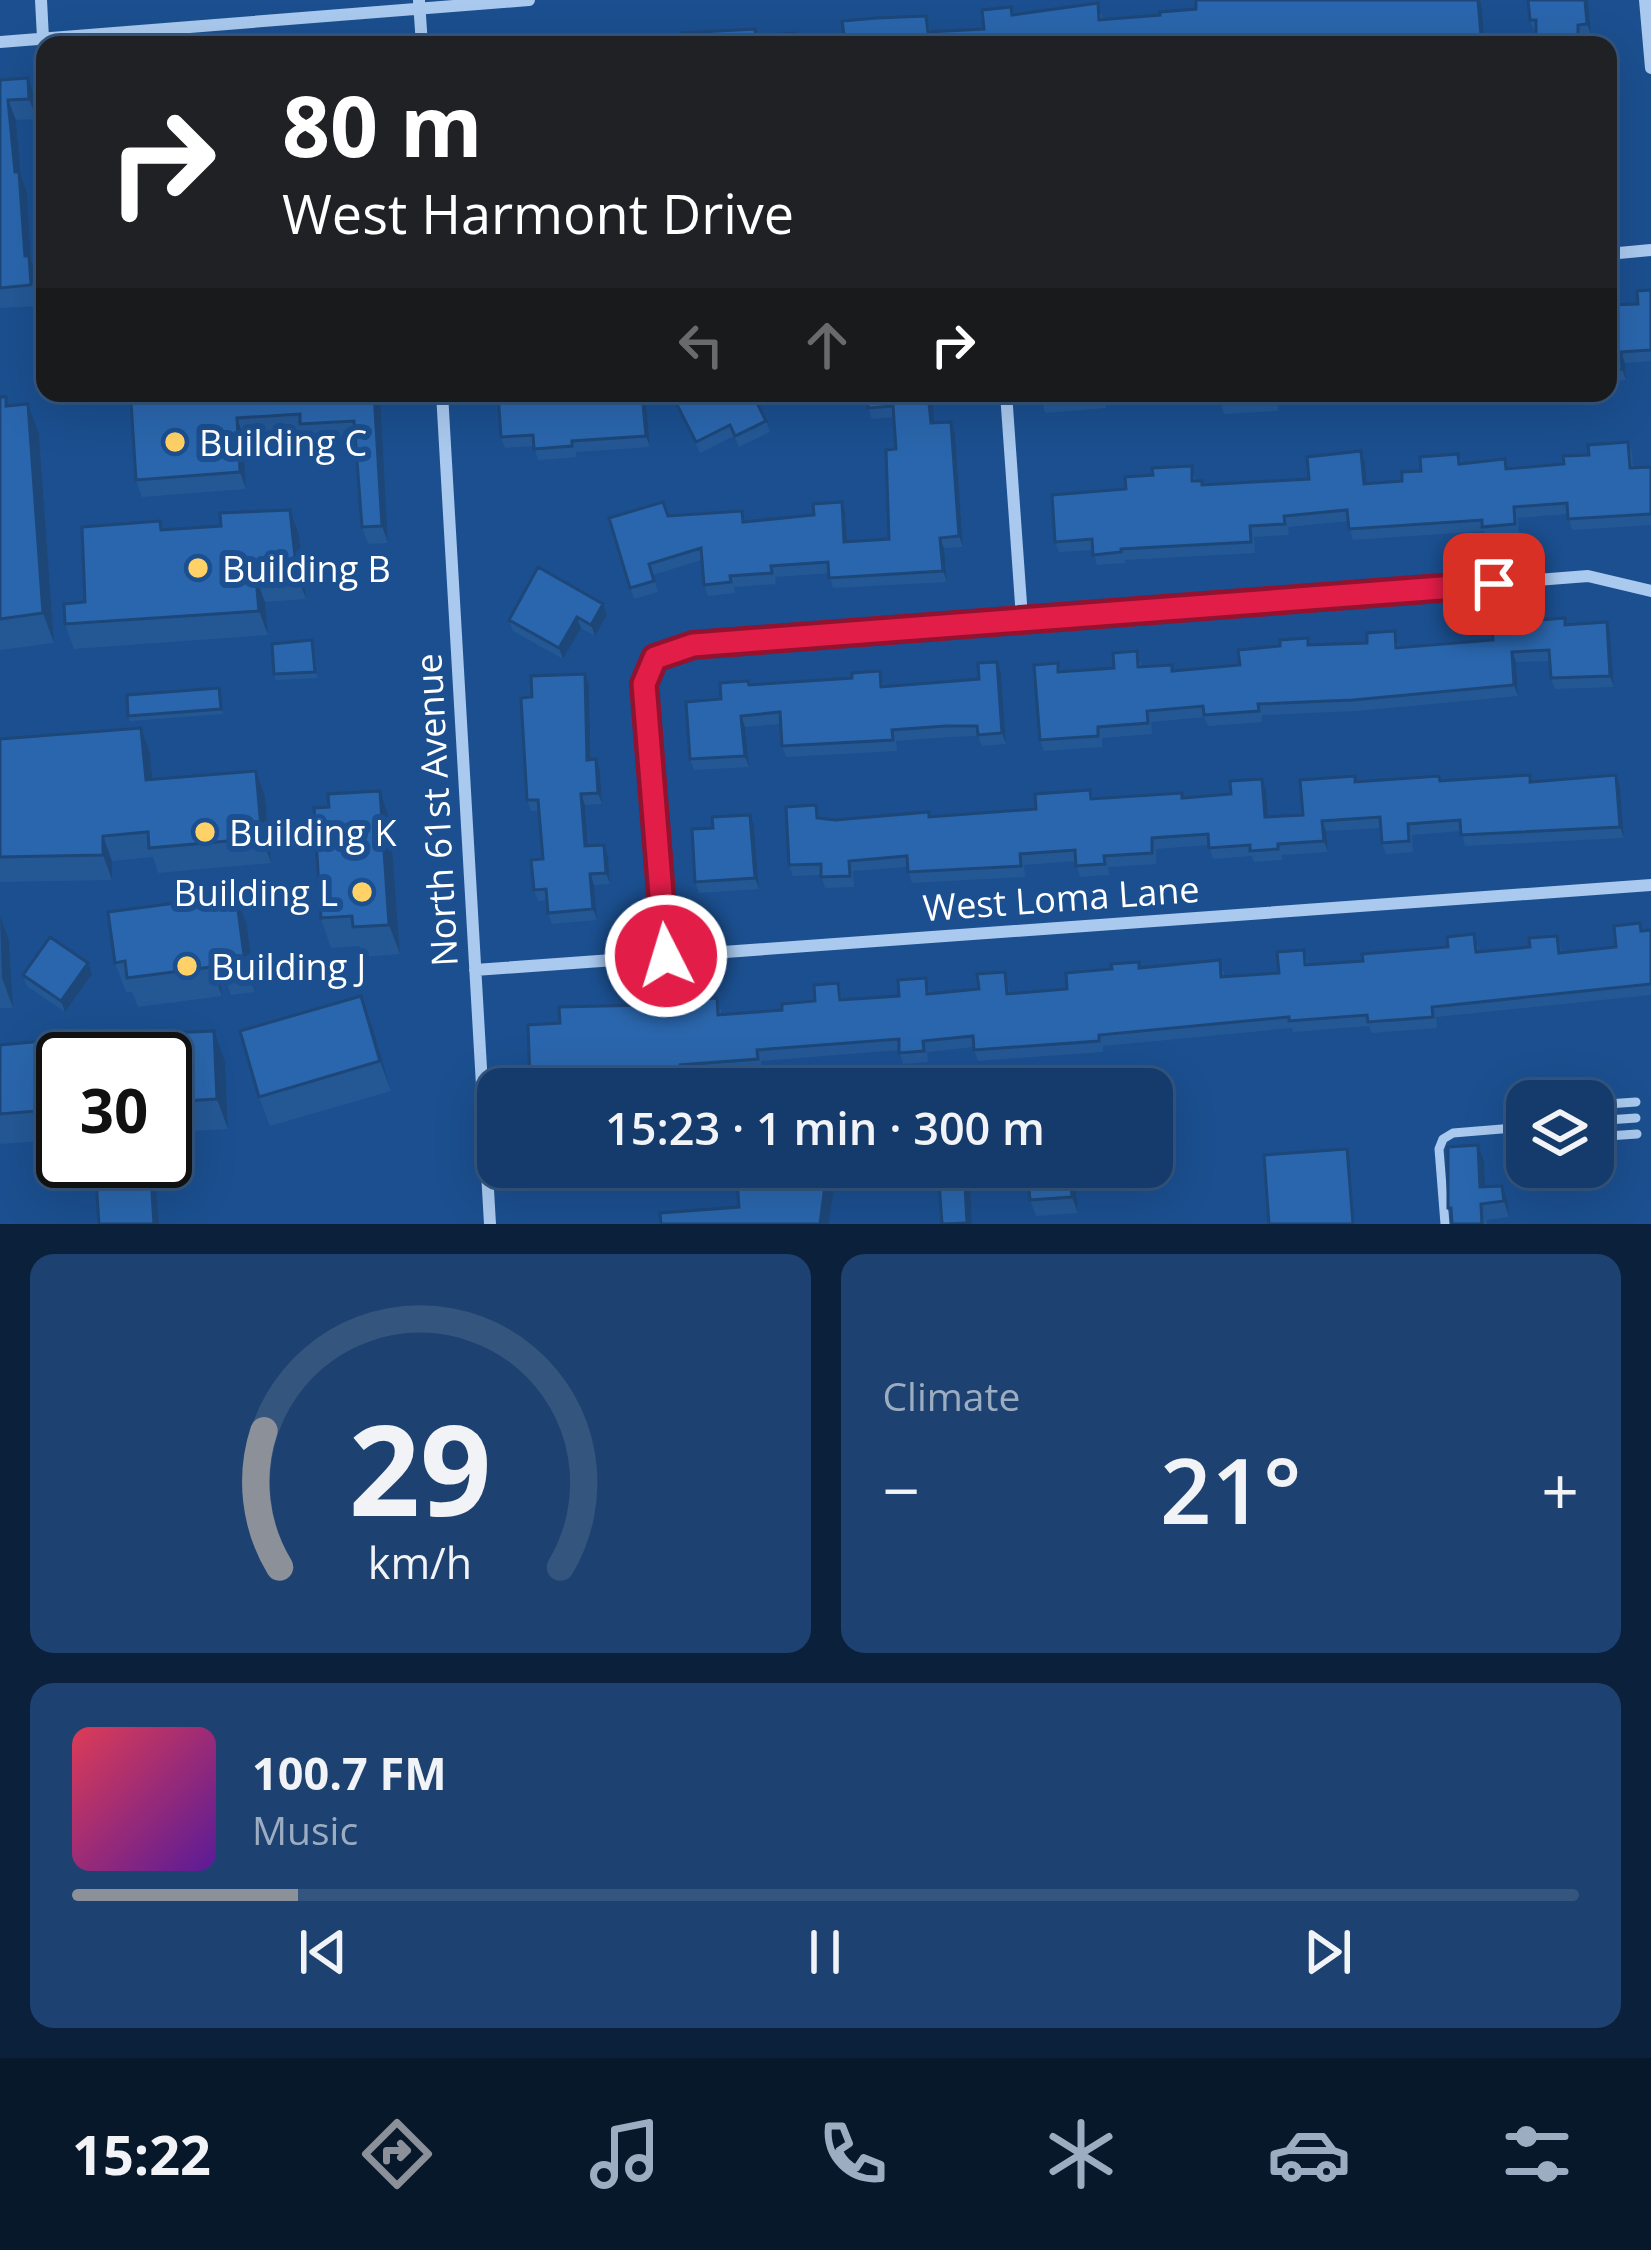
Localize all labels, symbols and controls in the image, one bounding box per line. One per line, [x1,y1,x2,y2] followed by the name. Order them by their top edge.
[282,67,482,182] text: 80 m
[84,84,240,240] icon: right
[282,176,794,250] text: West Harmont Drive
[668,312,734,378] icon: left
[794,312,860,378] icon: ahead
[920,312,986,378] icon: right
[199,418,367,467] place label: Building C
[162,429,188,455] marker: Building C
[1443,533,1545,635] pin
[222,544,391,593] place label: Building B
[1461,551,1527,617] icon: arrive
[185,555,211,581] marker: Building B
[403,652,469,968] street label: North 61st Avenue
[229,808,398,857] place label: Building K
[192,819,218,845] marker: Building K
[921,864,1201,932] street label: West Loma Lane
[174,868,338,917] place label: Building L
[349,879,375,905] marker: Building L
[603,893,729,1019] position arrow
[211,942,366,991] place label: Building J
[174,953,200,979] marker: Building J
[36,1032,192,1188] speed limit sign: 30
[1506,1080,1614,1188] map controls
[1506,1080,1614,1188] button: layers
[605,1097,1045,1158] text: 15:23 · 1 min · 300 m
[883,1369,1020,1422] text: Climate
[349,1383,492,1553] text: 29
[1160,1428,1301,1550] text: 21°
[883,1444,920,1534] text: −
[1541,1444,1579,1534] text: +
[368,1532,472,1591] text: km/h
[252,1742,447,1803] text: 100.7 FM
[252,1803,358,1856] text: Music
[290,1919,356,1985] icon: previous
[792,1919,858,1985] icon: pause
[1295,1919,1361,1985] icon: next
[355,2112,439,2196] icon: directions
[583,2112,667,2196] icon: music
[811,2112,895,2196] icon: phone
[1039,2112,1123,2196] icon: climate
[1267,2112,1351,2196] icon: car
[1495,2112,1579,2196] icon: filters
[72,2117,211,2191] text: 15:22

